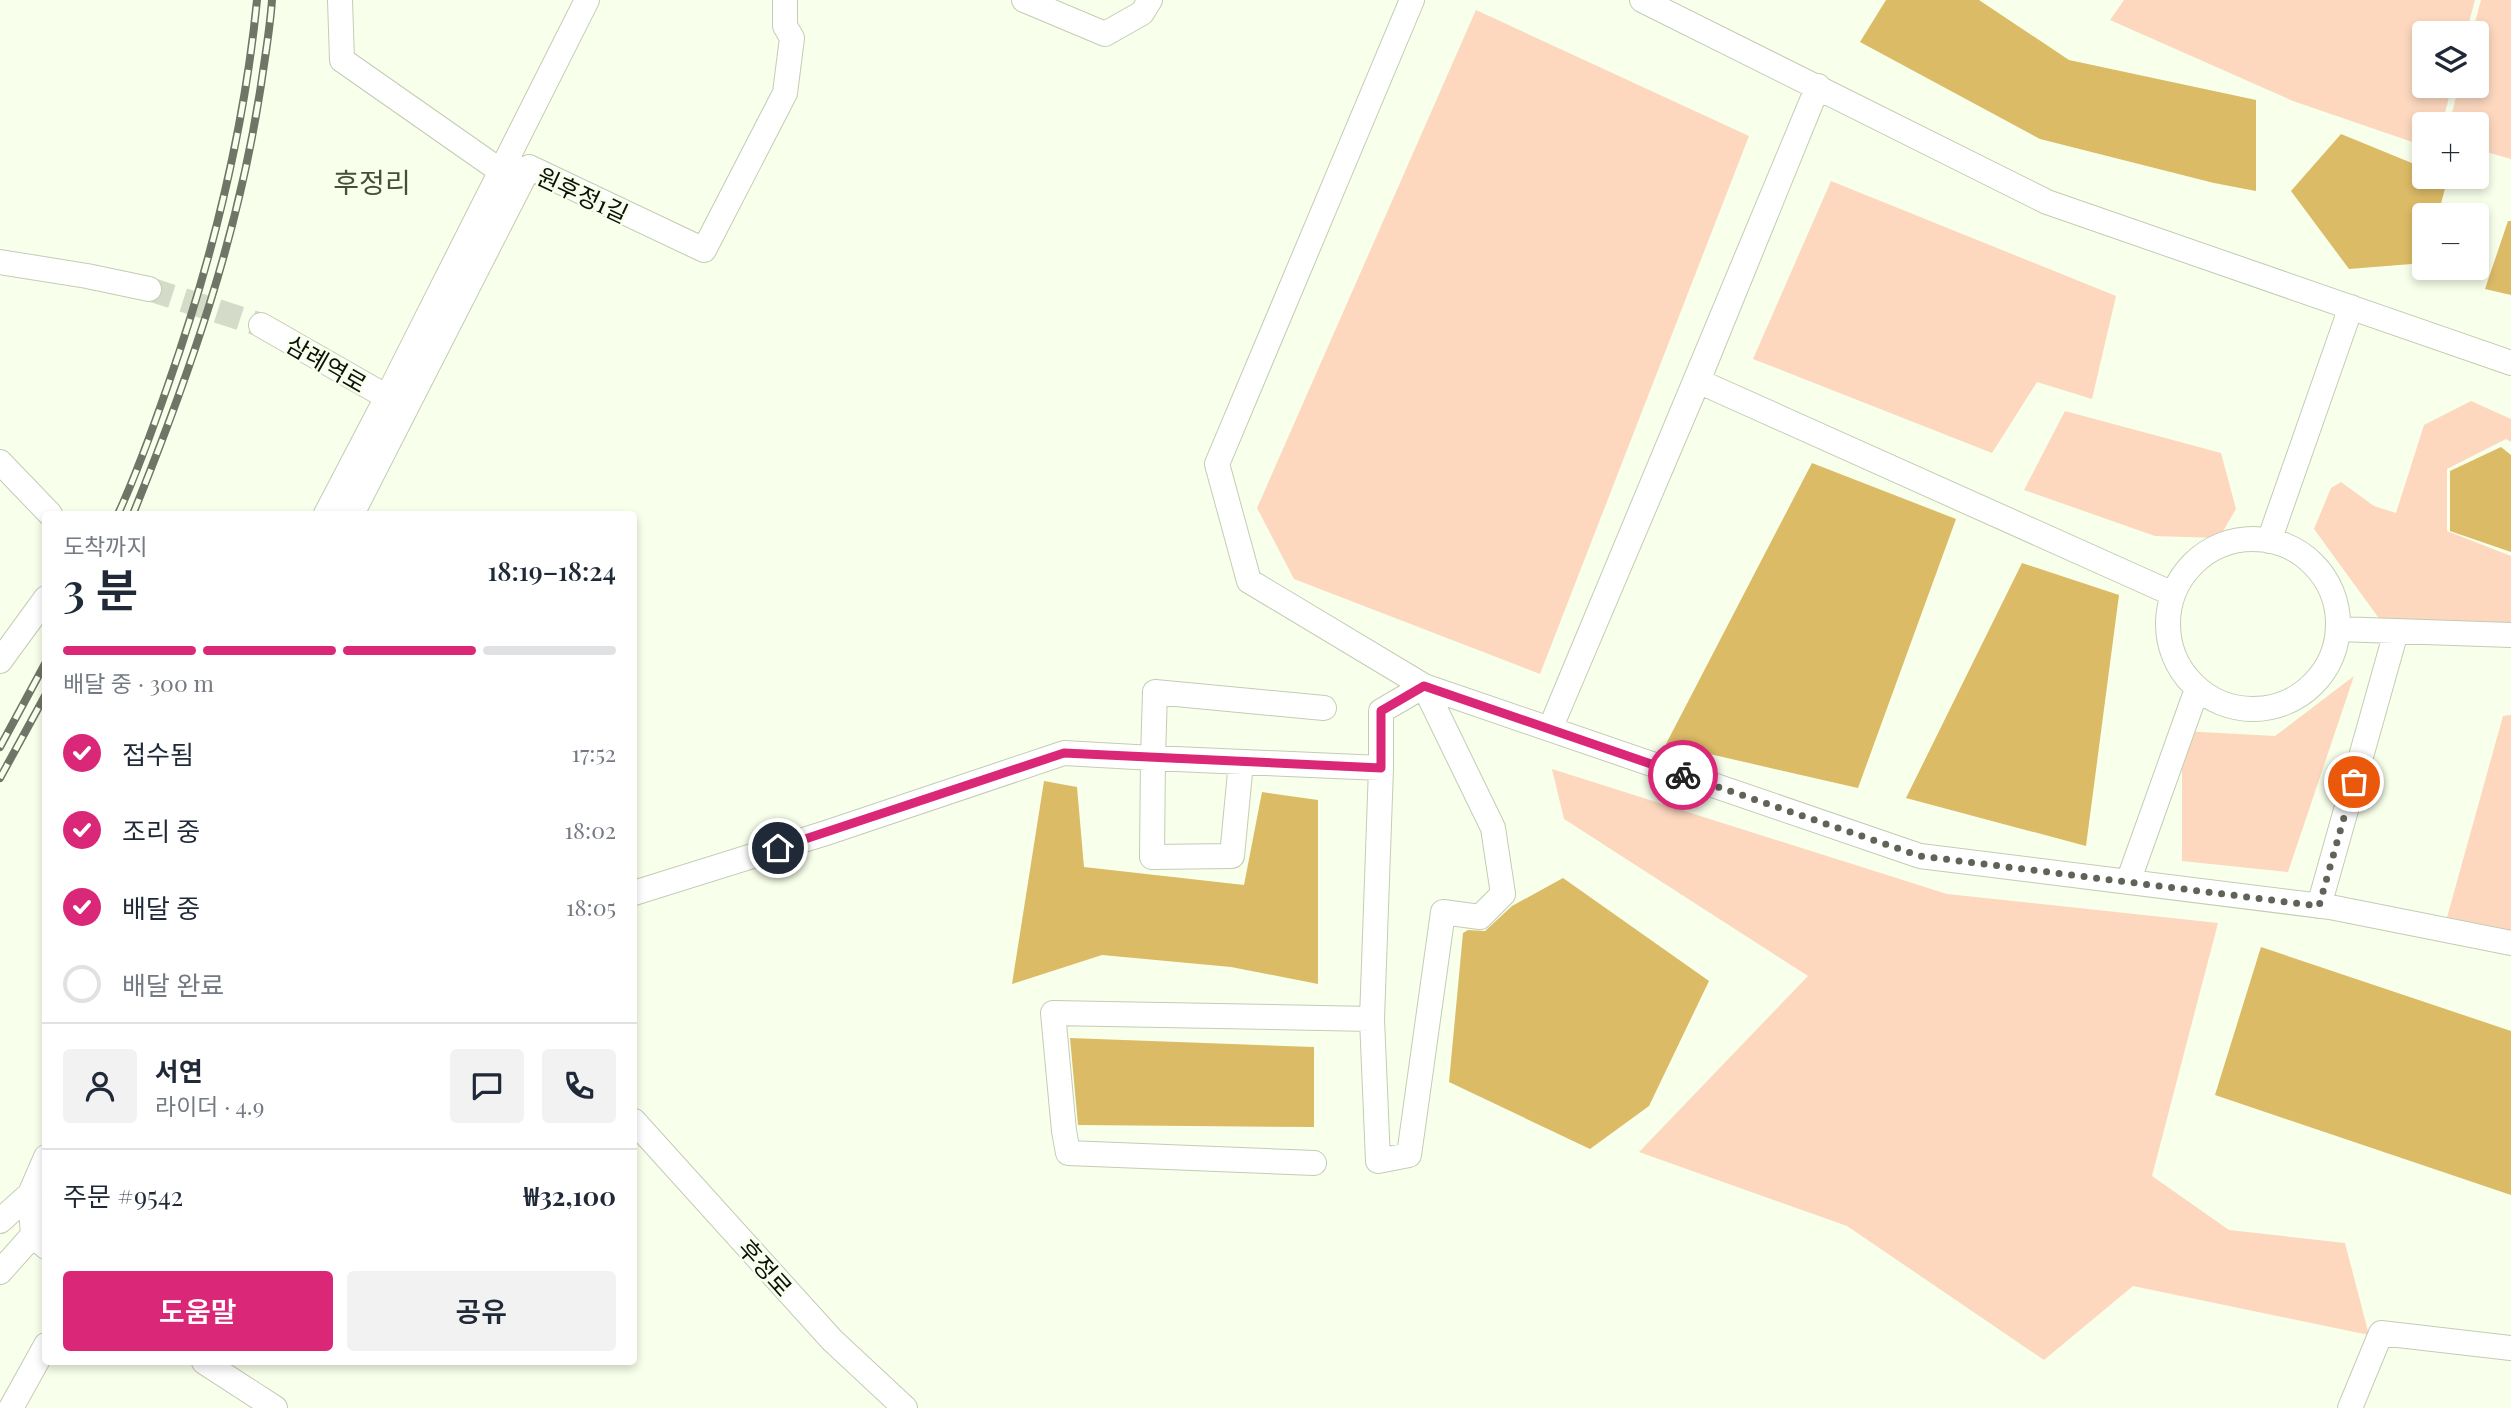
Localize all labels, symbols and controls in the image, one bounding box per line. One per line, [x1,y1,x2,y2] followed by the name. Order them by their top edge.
[2412,21,2489,280] map controls
[2412,21,2489,98] button: layers
[2412,112,2489,189] button: +
[532,159,634,229] street label: 원후정1길
[333,163,411,200] district label: 후정리
[2412,203,2489,280] button: −
[281,327,373,399] street label: 삼례역로
[63,530,148,561] text: 도착까지
[487,553,616,588] text: 18:19–18:24
[63,557,138,619] text: 3 분
[63,667,214,698] text: 배달 중 · 300 m
[63,734,101,772] icon: check
[122,736,194,771] text: 접수됨
[571,737,616,768] text: 17:52
[1648,740,1718,810] courier
[2324,752,2384,812] pin
[1664,756,1702,794] icon: bike
[2335,763,2373,801] icon: bag
[63,811,101,849] icon: check
[122,813,200,848] text: 조리 중
[565,814,616,845] text: 18:02
[748,818,808,878] pin
[759,829,797,867] icon: home
[63,888,101,926] icon: check
[122,890,200,925] text: 배달 중
[566,891,616,922] text: 18:05
[122,967,224,1002] text: 배달 완료
[63,1049,137,1123] button: person
[450,1049,524,1123] button: chat
[542,1049,616,1123] button: phone
[155,1053,203,1088] text: 서연
[155,1090,264,1121] text: 라이더 · 4.9
[63,1178,183,1213] text: 주문 #9542
[524,1178,616,1213] text: ₩32,100
[732,1232,800,1302] street label: 후정로
[63,1271,333,1351] button: 도움말
[347,1271,616,1351] button: 공유

